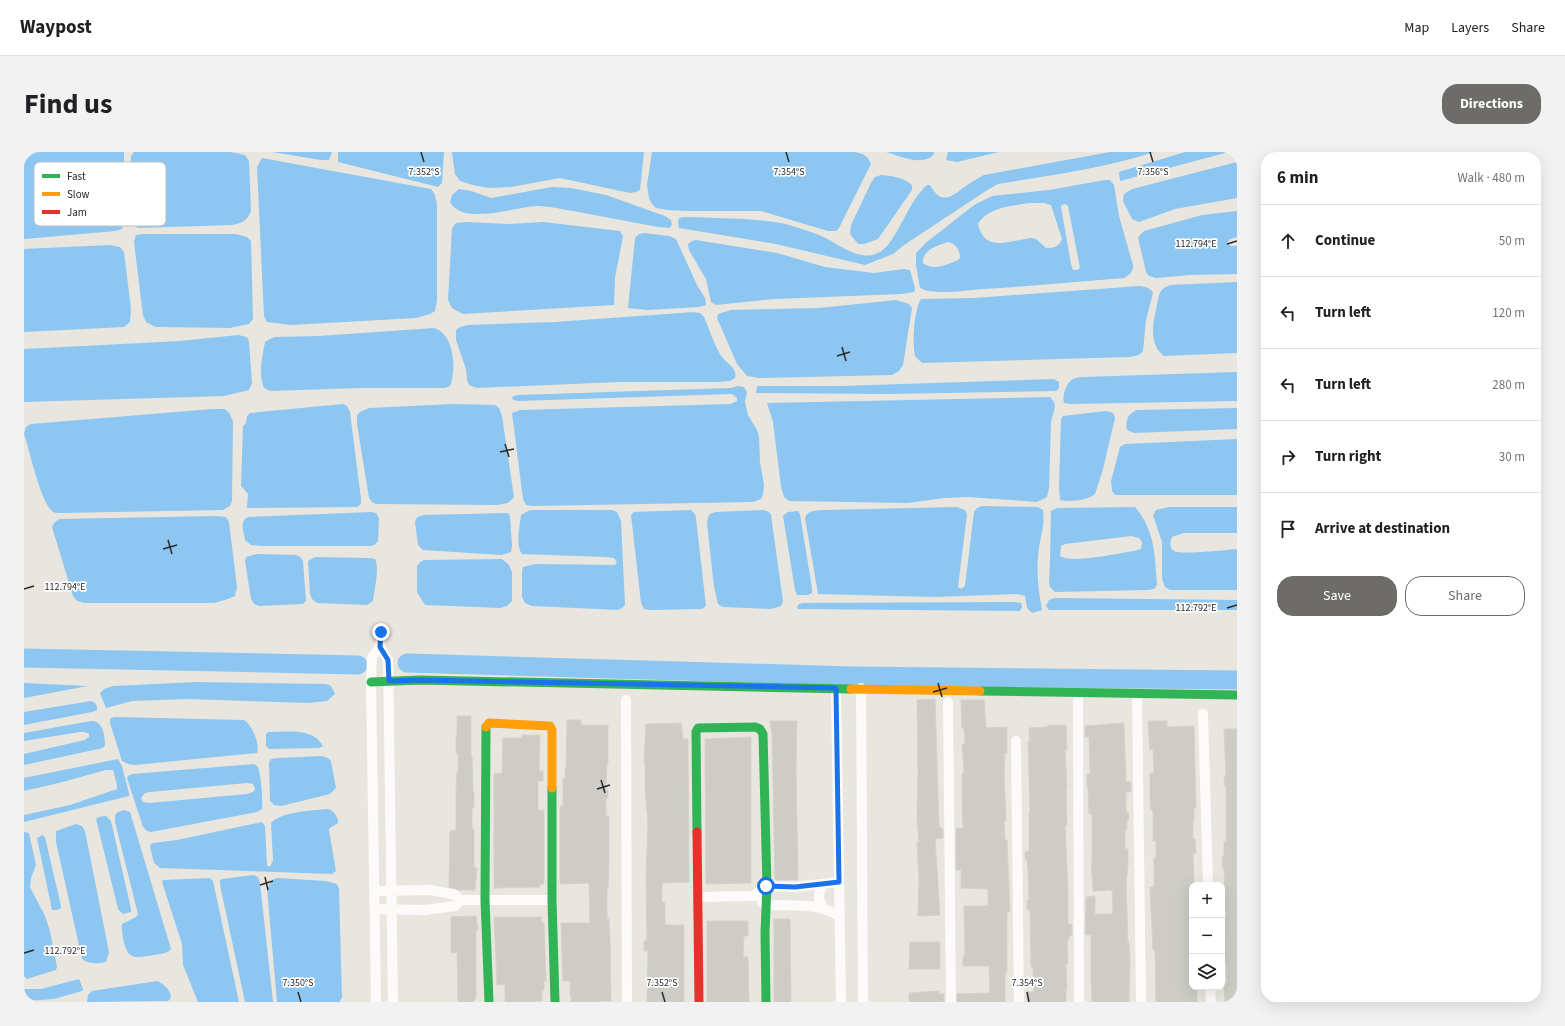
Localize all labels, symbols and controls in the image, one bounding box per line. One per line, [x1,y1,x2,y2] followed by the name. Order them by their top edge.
[20,14,92,41] text: Waypost
[1404,18,1429,38] text: Map
[1451,18,1489,38] text: Layers
[1511,18,1545,38] text: Share
[24,84,112,124] text: Find us
[1442,84,1541,124] button: Directions
[34,162,166,226] legend
[408,165,440,179] text: 7.352°S
[773,165,805,179] text: 7.354°S
[1137,165,1169,179] text: 7.356°S
[1277,166,1318,190] text: 6 min
[67,169,86,184] text: Fast
[1457,169,1525,187] text: Walk · 480 m
[67,187,90,202] text: Slow
[67,205,87,220] text: Jam
[1277,230,1299,252] icon: ahead
[1315,230,1375,251] text: Continue
[1499,232,1525,250] text: 50 m
[1176,237,1216,251] text: 112.794°E
[1277,302,1299,324] icon: left
[1315,302,1371,323] text: Turn left
[1492,304,1525,322] text: 120 m
[1277,374,1299,396] icon: left
[1315,374,1371,395] text: Turn left
[1492,376,1525,394] text: 280 m
[1277,446,1299,468] icon: right
[1315,446,1381,467] text: Turn right
[1499,448,1525,466] text: 30 m
[1277,518,1299,540] icon: arrive
[1315,518,1450,539] text: Arrive at destination
[1277,576,1397,616] button: Save
[1405,576,1525,616] button: Share
[45,580,85,594] text: 112.794°E
[1176,601,1216,615] text: 112.792°E
[372,623,390,641] route end
[757,877,775,895] route start
[1189,882,1225,990] map controls
[1189,882,1225,918] button: +
[1189,918,1225,954] button: −
[45,944,85,958] text: 112.792°E
[1189,954,1225,990] button: layers
[282,976,314,990] text: 7.350°S
[646,976,678,990] text: 7.352°S
[1011,976,1043,990] text: 7.354°S

